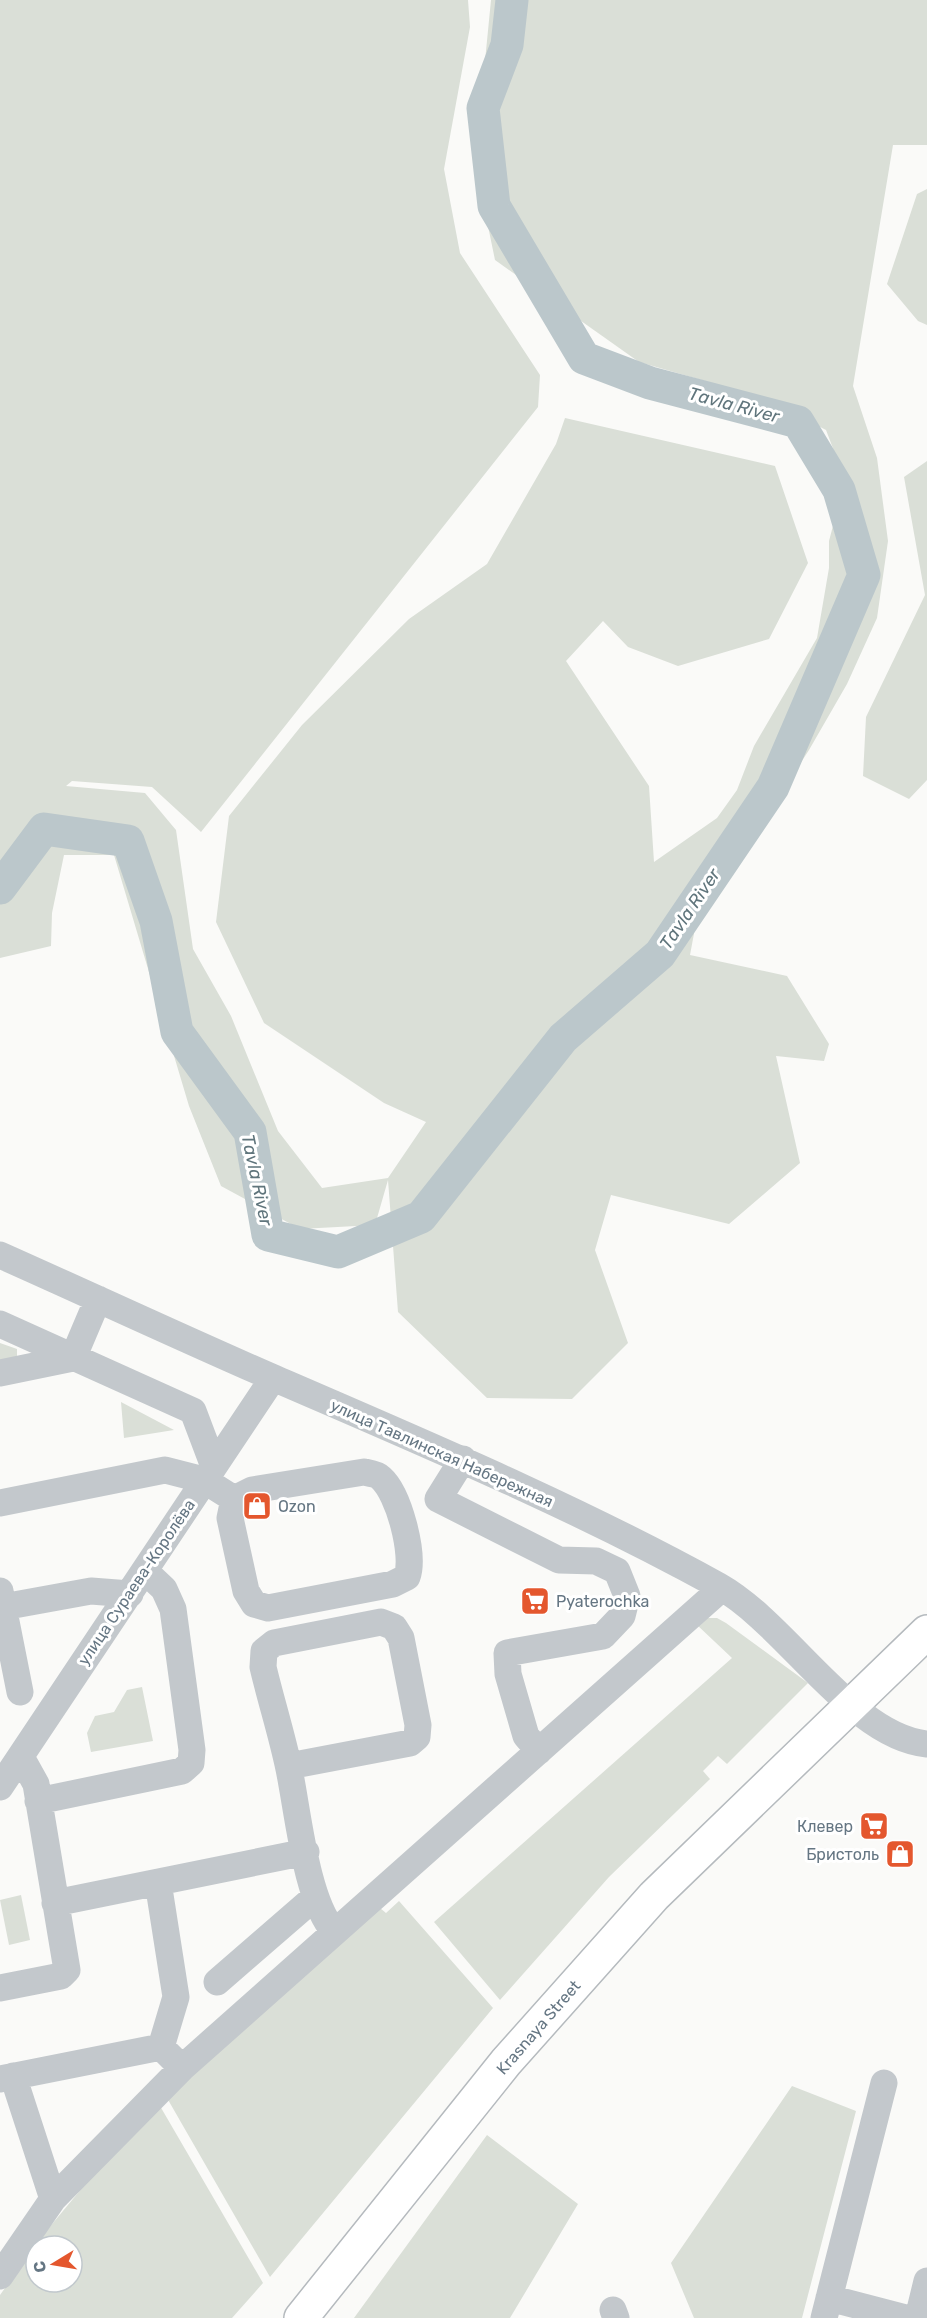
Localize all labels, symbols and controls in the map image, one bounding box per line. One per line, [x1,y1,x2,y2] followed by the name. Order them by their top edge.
[686,382,783,428] water label: Tavla River
[655,863,726,954] water label: Tavla River
[237,1132,278,1229] water label: Tavla River
[328,1396,556,1511] street label: улица Тавлинская Набережная
[241,1490,273,1522] shop icon: Ozon
[74,1496,199,1669] street label: улица Сураева-Королёва
[278,1497,316,1516] place label: Ozon
[519,1585,551,1617] supermarket icon: Pyaterochka
[556,1592,649,1611] place label: Pyaterochka
[858,1810,890,1842] supermarket icon: Клевер
[797,1817,853,1836] place label: Клевер
[884,1838,916,1870] shop icon: Бристоль
[806,1845,879,1864] place label: Бристоль
[492,1976,584,2078] street label: Krasnaya Street
[24,2234,84,2294] north arrow
[29,2259,50,2274] text: С

